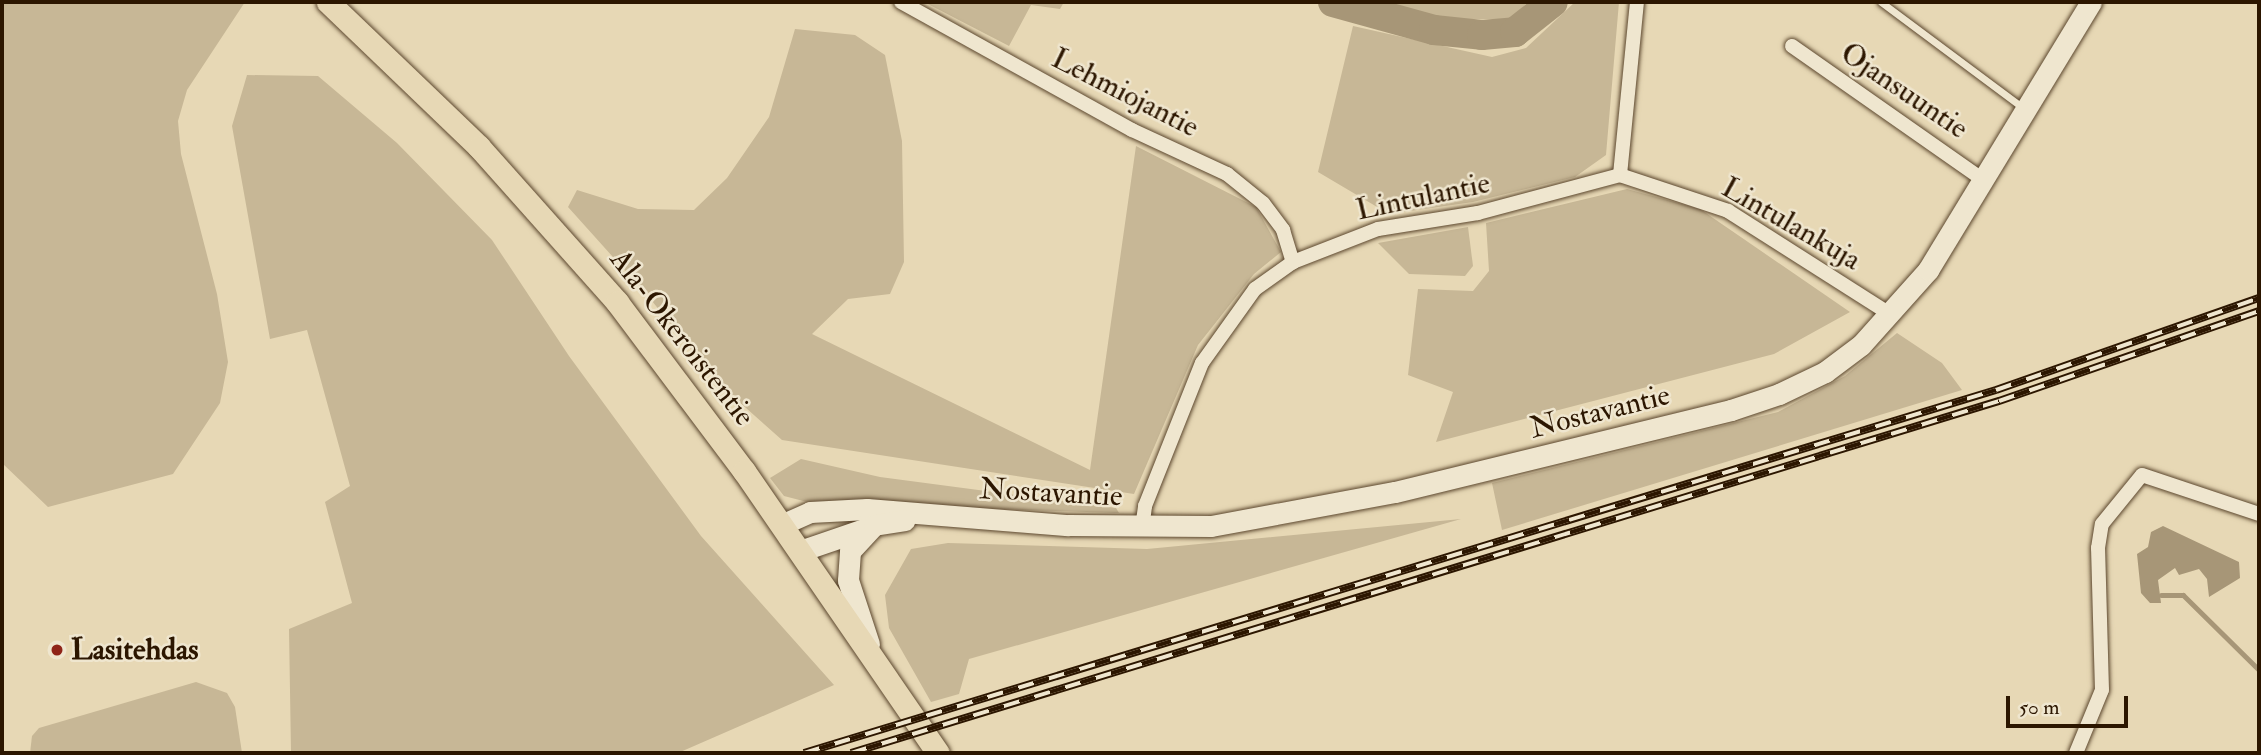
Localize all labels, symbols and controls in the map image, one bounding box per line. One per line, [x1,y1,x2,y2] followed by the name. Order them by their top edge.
[1833,35,1975,147] street label: Ojansuuntie
[1045,41,1205,145] street label: Lehmiojantie
[1353,165,1493,229] street label: Lintulantie
[1715,170,1867,278] street label: Lintulankuja
[602,243,762,433] street label: Ala-Okeroistentie
[1526,377,1674,447] street label: Nostavantie
[979,471,1123,515] street label: Nostavantie
[71,632,199,668] place label: Lasitehdas
[49,642,65,658] marker: Lasitehdas
[2009,682,2132,726] scale bar
[2019,694,2060,721] text: 50 m

